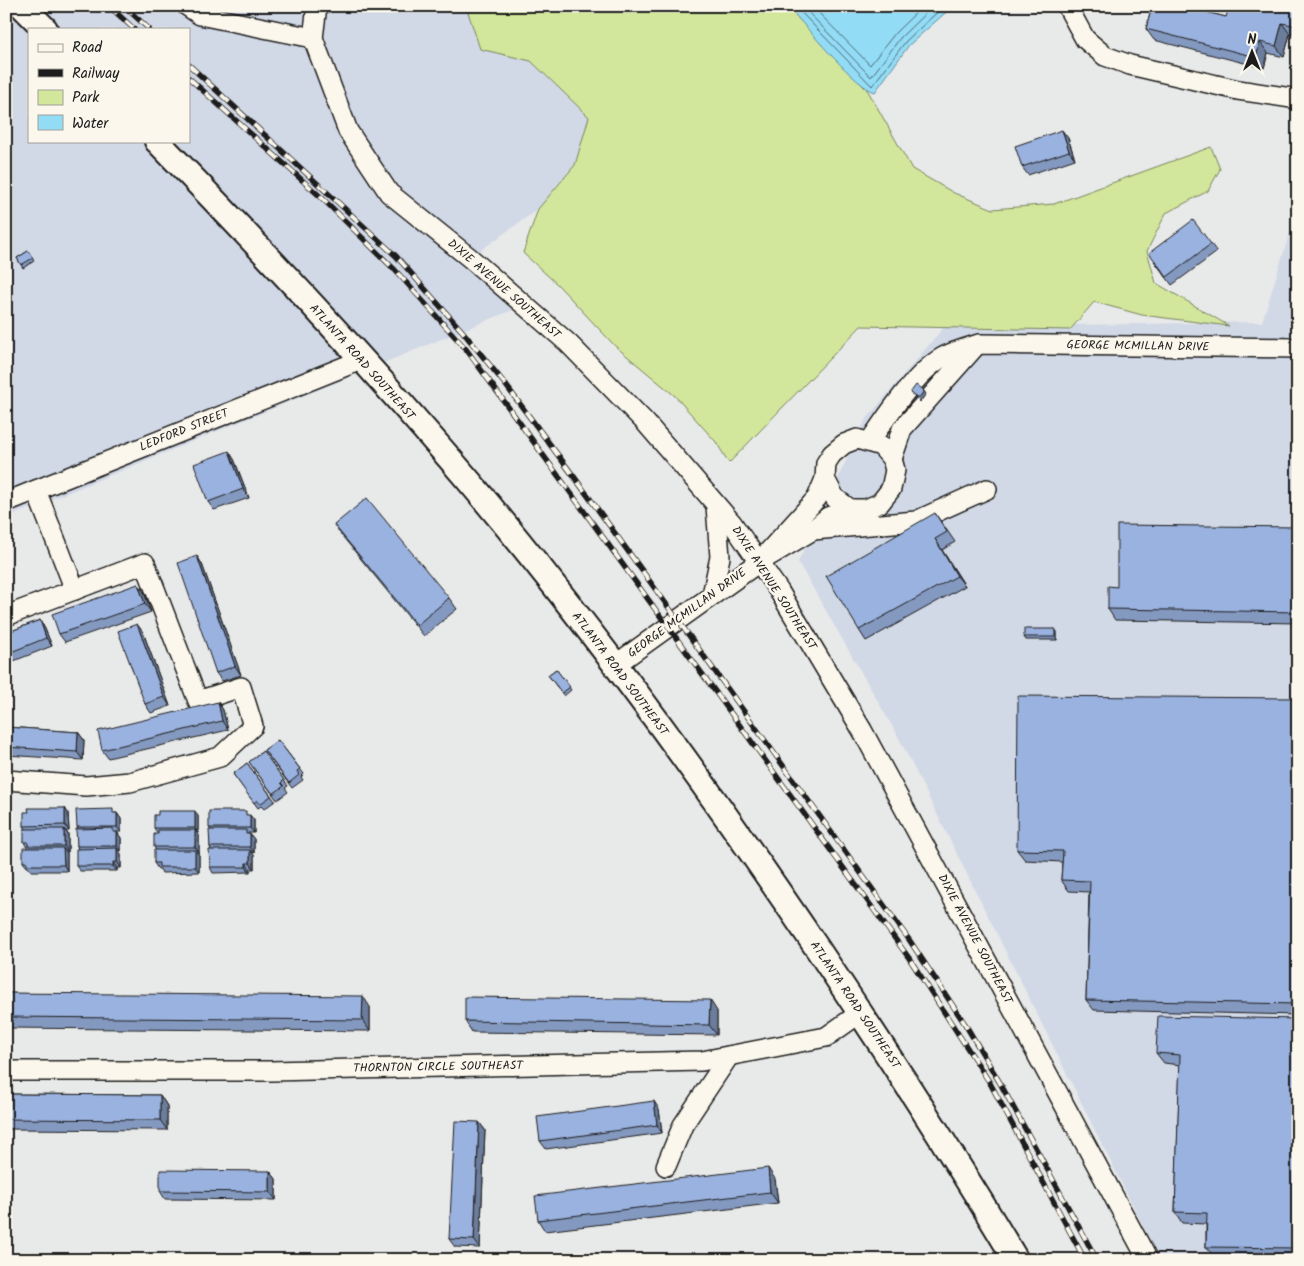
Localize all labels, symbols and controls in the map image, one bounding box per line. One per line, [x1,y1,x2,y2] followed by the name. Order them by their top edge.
[28,28,190,142] legend
[1226,28,1276,78] north arrow
[1248,29,1257,51] text: N
[72,36,103,60] text: Road
[72,62,120,86] text: Railway
[72,86,100,110] text: Park
[72,112,109,136] text: Water
[443,234,566,345] street label: DIXIE AVENUE SOUTHEAST
[304,300,421,426] street label: ATLANTA ROAD SOUTHEAST
[1066,335,1211,357] street label: GEORGE MCMILLAN DRIVE
[137,403,233,457] street label: LEDFORD STREET
[727,522,822,655] street label: DIXIE AVENUE SOUTHEAST
[624,563,751,663] street label: GEORGE MCMILLAN DRIVE
[567,608,674,741] street label: ATLANTA ROAD SOUTHEAST
[933,871,1018,1009] street label: DIXIE AVENUE SOUTHEAST
[805,937,906,1074] street label: ATLANTA ROAD SOUTHEAST
[353,1056,525,1078] street label: THORNTON CIRCLE SOUTHEAST

